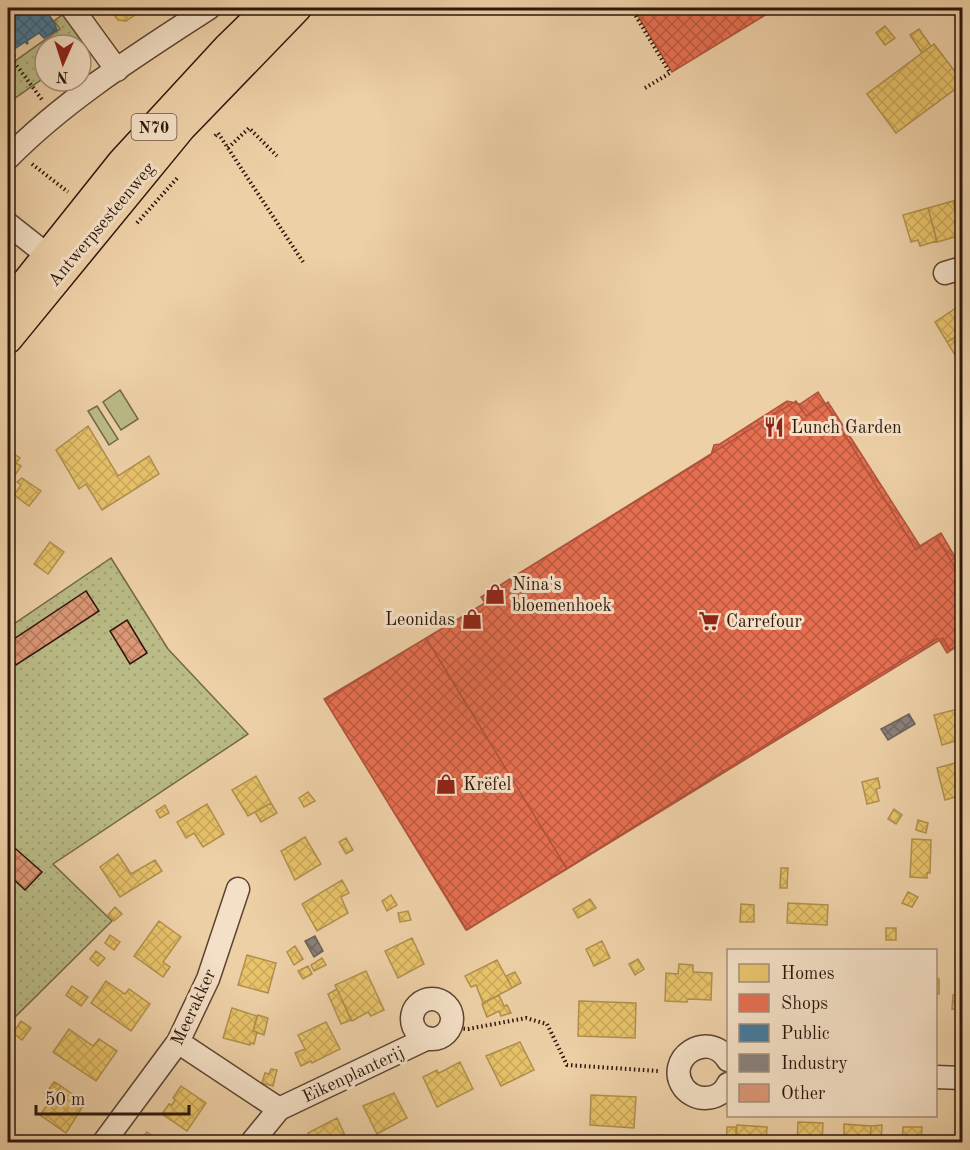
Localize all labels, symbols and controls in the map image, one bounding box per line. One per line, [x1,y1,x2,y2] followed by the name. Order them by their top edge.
[33,33,93,93] north arrow
[55,68,69,84] text: N
[132,114,176,140] road number: N70
[45,159,159,290] street label: Antwerpsesteenweg
[762,415,786,439] restaurant icon: Lunch Garden
[791,419,902,437] place label: Lunch Garden
[512,576,612,615] place label: Nina's bloemenhoek
[483,582,507,606] shop icon: Nina's bloemenhoek
[460,607,484,631] shop icon: Leonidas
[697,609,721,633] supermarket icon: Carrefour
[385,611,455,629] place label: Leonidas
[726,613,802,631] place label: Carrefour
[434,772,458,796] shop icon: Krëfel
[463,776,511,794] place label: Krëfel
[727,949,937,1117] legend
[781,965,835,983] text: Homes
[168,966,220,1049] street label: Meerakker
[781,995,828,1013] text: Shops
[781,1025,830,1043] text: Public
[300,1044,407,1106] street label: Eikenplanterij
[781,1055,848,1073] text: Industry
[36,1078,189,1116] scale bar
[781,1085,826,1103] text: Other
[45,1091,85,1109] text: 50 m

